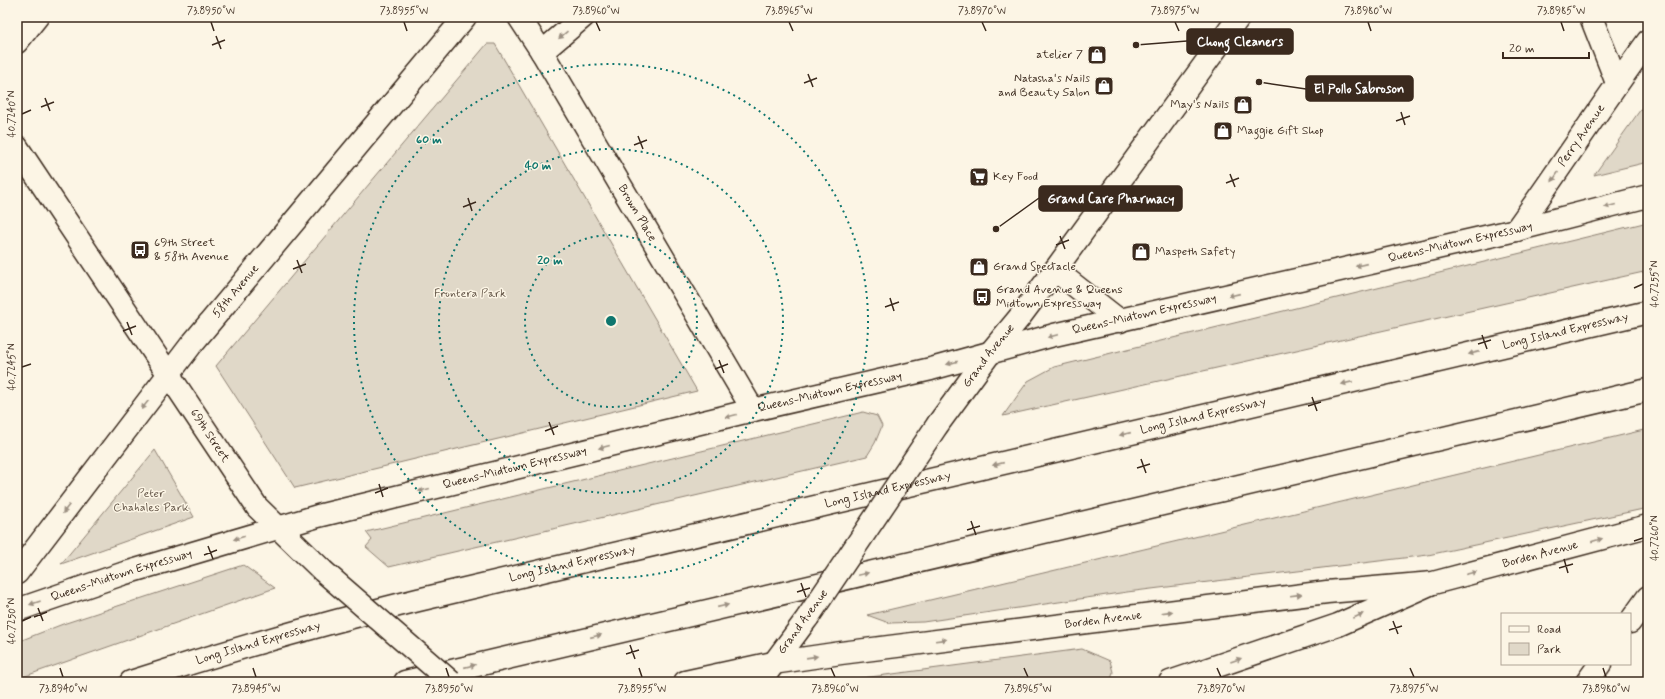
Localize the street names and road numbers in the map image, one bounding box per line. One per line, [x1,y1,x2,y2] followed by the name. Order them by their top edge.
[1555,101,1609,170] street label: Perry Avenue
[614,182,660,245] street label: Brown Place
[1387,218,1534,267] street label: Queens-Midtown Expressway
[209,261,263,321] street label: 58th Avenue
[1071,290,1218,339] street label: Queens-Midtown Expressway
[1501,309,1630,354] street label: Long Island Expressway
[959,321,1019,391] street label: Grand Avenue
[756,368,904,417] street label: Queens-Midtown Expressway
[1139,394,1268,439] street label: Long Island Expressway
[186,406,233,466] street label: 69th Street
[441,443,588,493] street label: Queens-Midtown Expressway
[823,468,952,512] street label: Long Island Expressway
[1501,537,1580,572] street label: Borden Avenue
[508,541,637,586] street label: Long Island Expressway
[49,546,194,606] street label: Queens-Midtown Expressway
[774,586,832,658] street label: Grand Avenue
[1064,607,1143,633] street label: Borden Avenue
[194,618,322,669] street label: Long Island Expressway

